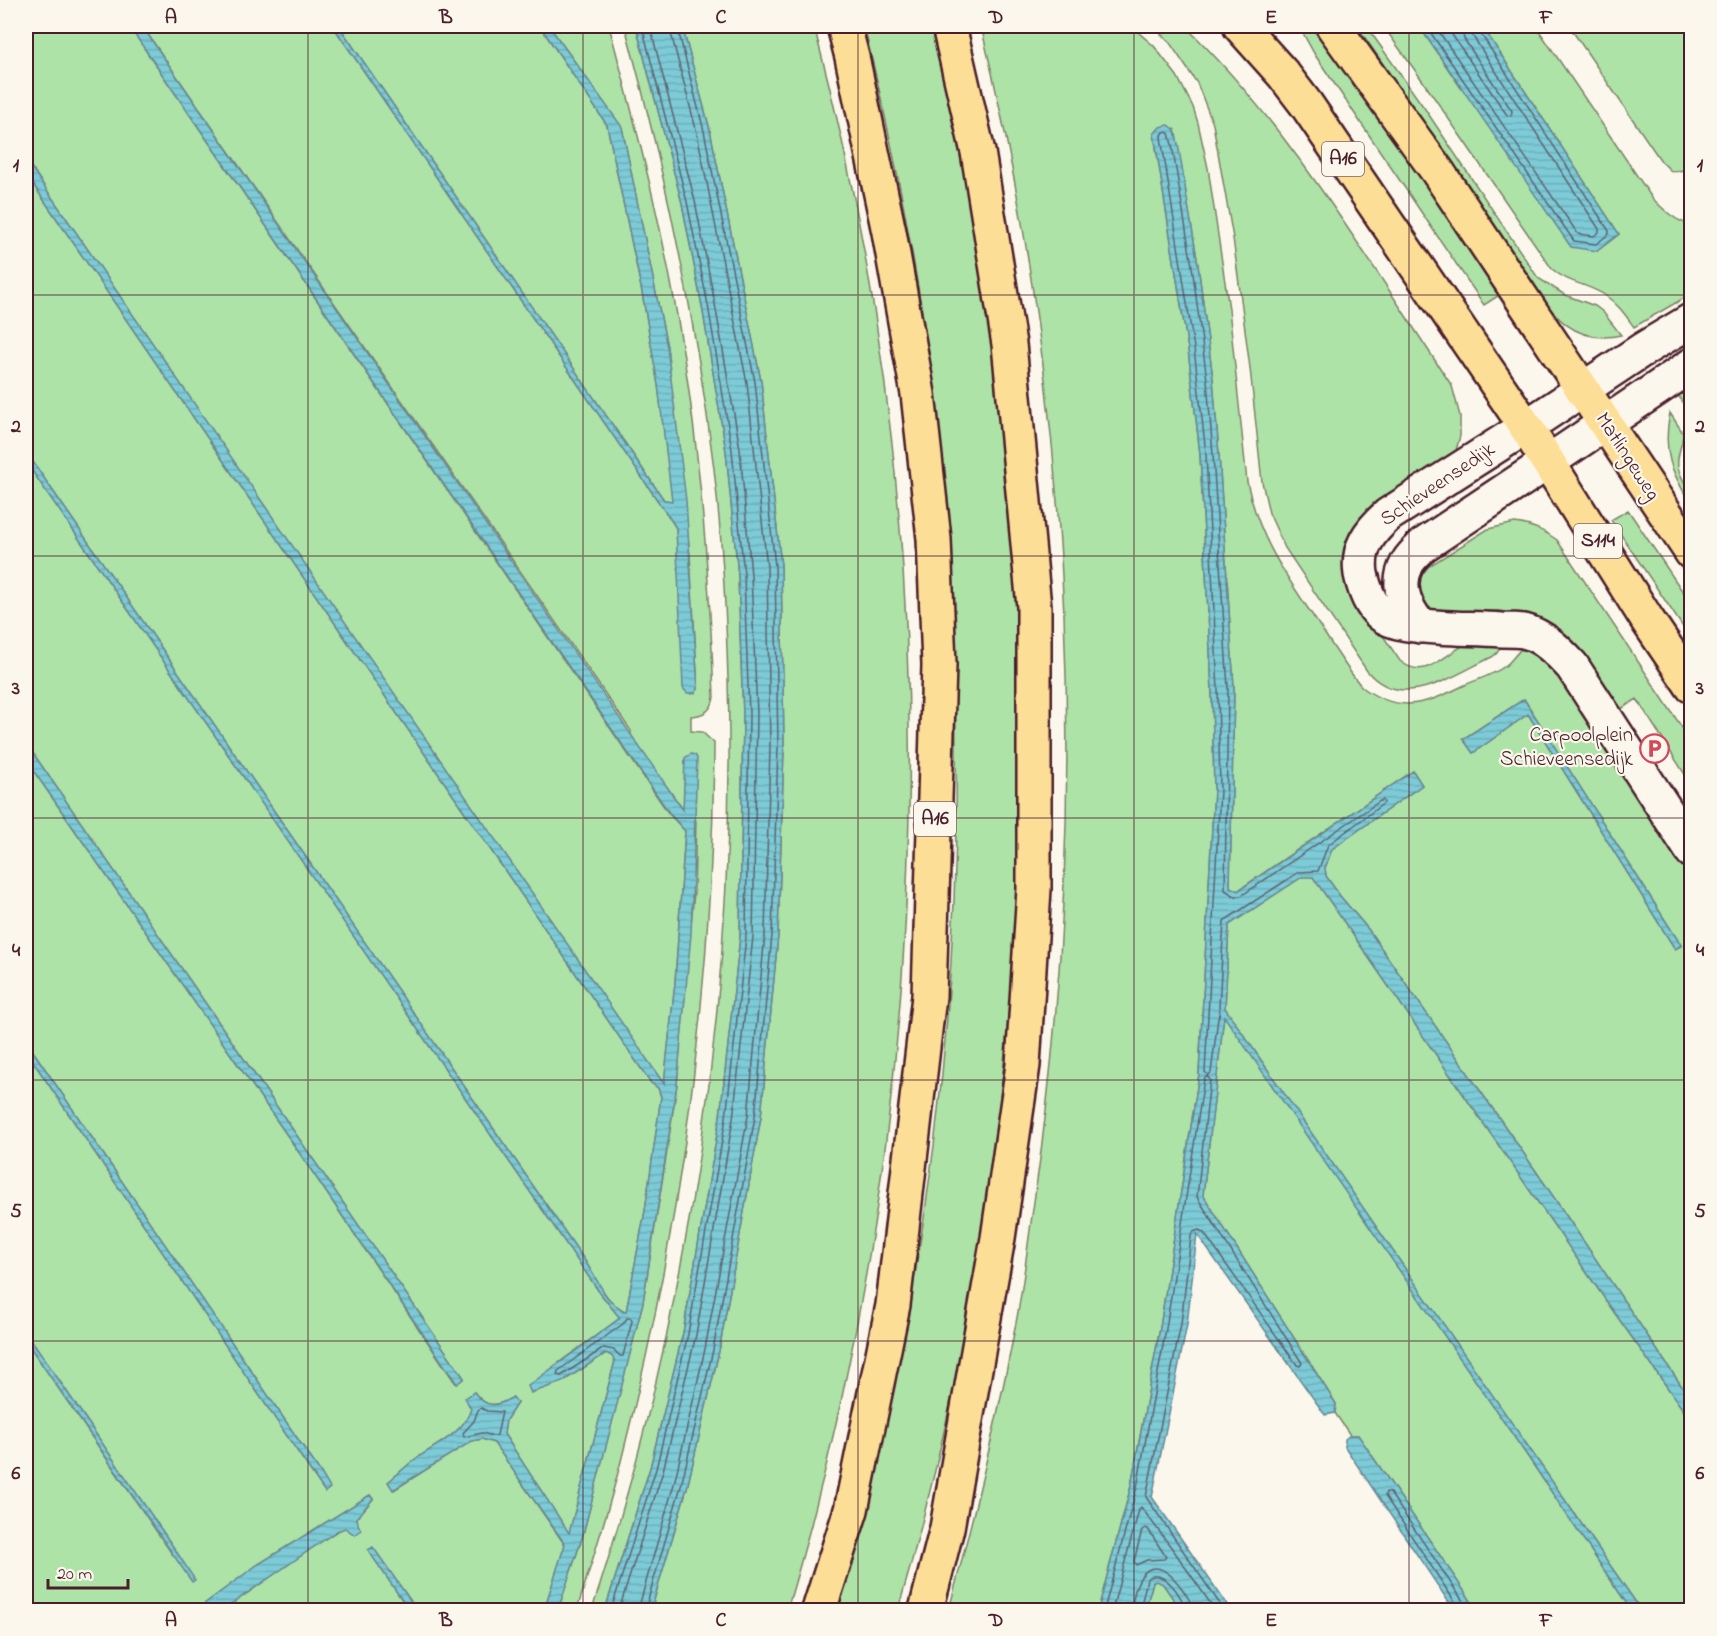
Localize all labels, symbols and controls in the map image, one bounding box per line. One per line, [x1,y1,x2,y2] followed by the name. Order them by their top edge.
[165,4,177,33] text: A
[438,4,453,33] text: B
[716,4,727,33] text: C
[988,4,1003,33] text: D
[1265,4,1277,33] text: E
[1539,4,1553,33] text: F
[1322,142,1364,176] road number: A16
[13,152,20,181] text: 1
[1697,152,1704,181] text: 1
[1585,407,1667,508] street label: Matlingeweg
[10,413,21,442] text: 2
[1694,413,1705,442] text: 2
[1375,435,1502,535] street label: Schieveensedijk
[1574,524,1622,558] road number: S114
[11,675,20,704] text: 3
[1695,675,1704,704] text: 3
[1500,721,1634,775] place label: Carpoolplein Schieveensedijk
[1638,732,1670,764] parking icon: Carpoolplein Schieveensedijk
[914,802,956,836] road number: A16
[12,937,21,966] text: 4
[1696,937,1705,966] text: 4
[10,1198,22,1227] text: 5
[1694,1198,1706,1227] text: 5
[12,1460,21,1489] text: 6
[1696,1460,1705,1489] text: 6
[48,1552,128,1590] scale bar
[57,1562,92,1588] text: 20 m
[165,1607,177,1636] text: A
[438,1607,453,1636] text: B
[716,1607,727,1636] text: C
[988,1607,1003,1636] text: D
[1265,1607,1277,1636] text: E
[1539,1607,1553,1636] text: F

